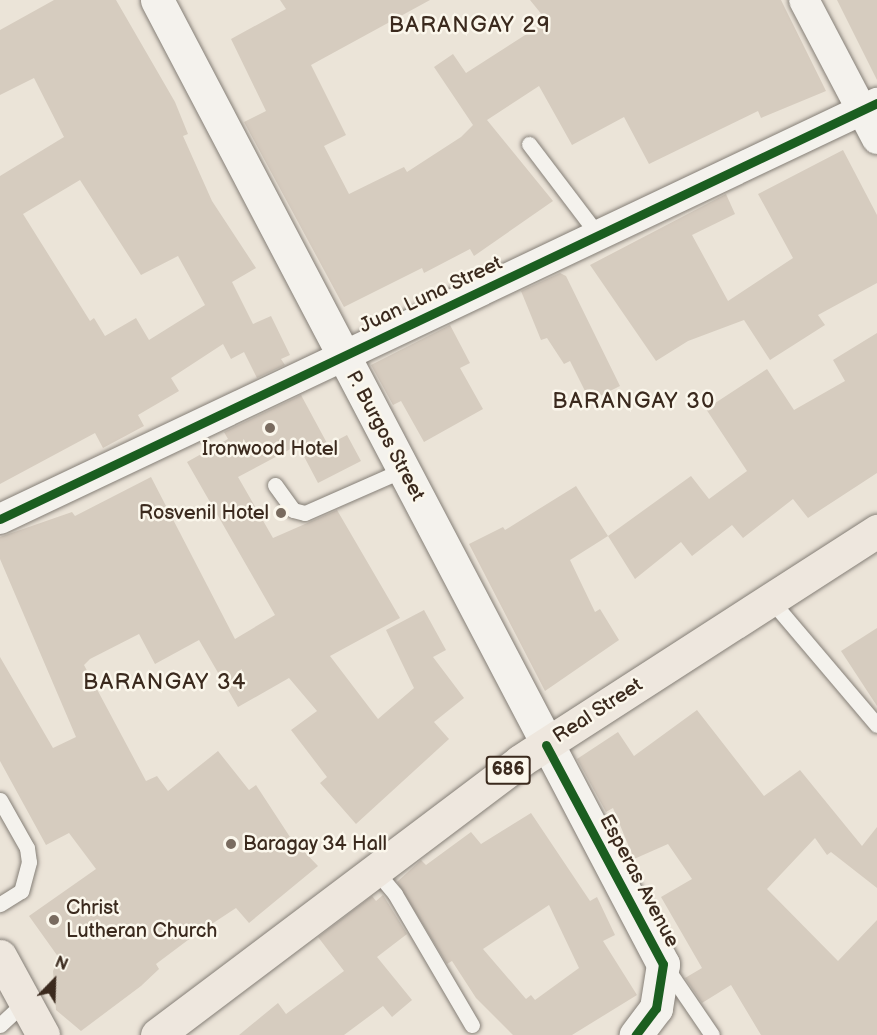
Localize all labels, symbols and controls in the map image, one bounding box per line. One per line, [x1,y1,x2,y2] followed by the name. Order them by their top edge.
[389,13,551,39] district label: BARANGAY 29
[356,251,506,339] street label: Juan Luna Street
[340,367,430,505] street label: P. Burgos Street
[552,389,716,415] district label: BARANGAY 30
[263,421,277,435] marker: Ironwood Hotel
[202,437,338,461] place label: Ironwood Hotel
[139,501,269,525] place label: Rosvenil Hotel
[274,506,288,520] marker: Rosvenil Hotel
[83,670,247,696] district label: BARANGAY 34
[549,673,647,749] street label: Real Street
[486,755,530,785] road number: 686
[594,810,684,952] street label: Esperas Avenue
[243,832,388,856] place label: Baragay 34 Hall
[224,837,238,851] marker: Baragay 34 Hall
[66,897,217,944] place label: Christ Lutheran Church
[47,913,61,927] marker: Christ Lutheran Church
[24,951,84,1011] north arrow
[52,953,70,975] text: N

